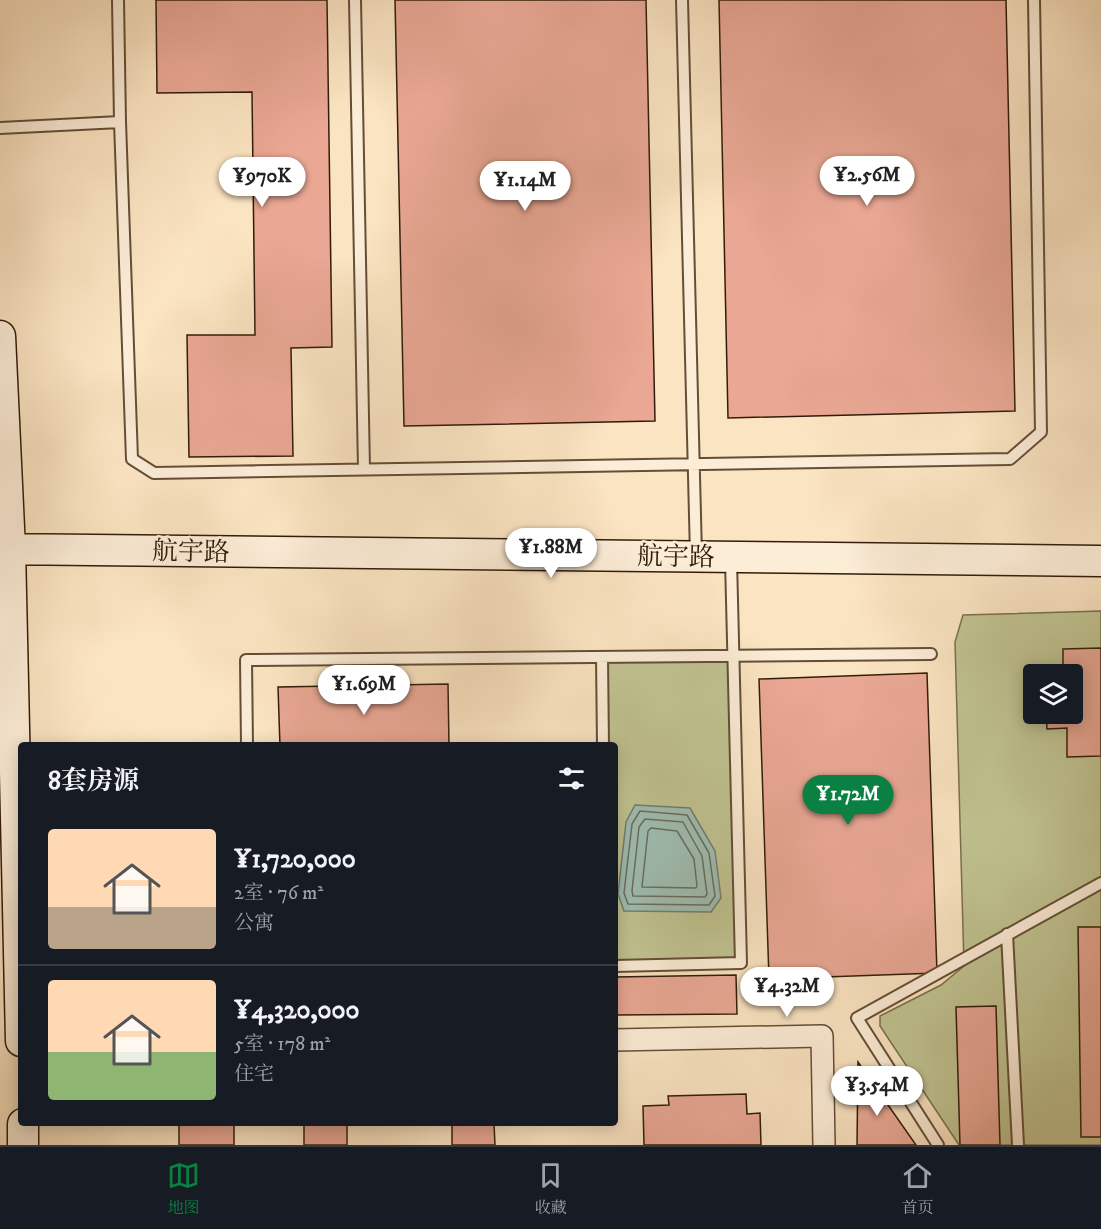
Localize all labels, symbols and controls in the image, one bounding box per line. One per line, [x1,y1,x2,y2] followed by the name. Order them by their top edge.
[818,156,916,207] pin: ¥2.56M
[220,157,304,208] pin: ¥970K
[476,161,574,212] pin: ¥1.14M
[834,163,900,188] text: ¥2.56M
[233,164,291,189] text: ¥970K
[494,168,556,193] text: ¥1.14M
[502,528,600,579] pin: ¥1.88M
[152,535,230,570] street label: 航宇路
[519,535,583,560] text: ¥1.88M
[637,540,715,575] street label: 航宇路
[1023,664,1083,724] map controls
[1023,664,1083,724] button: layers
[315,665,413,716] pin: ¥1.69M
[332,672,396,697] text: ¥1.69M
[555,762,588,795] icon: filters
[48,765,139,798] text: 8套房源
[799,775,897,826] pin: ¥1.72M
[817,782,879,807] text: ¥1.72M
[234,843,356,876] text: ¥1,720,000
[96,853,168,925] icon: home
[234,881,323,906] text: 2室 · 76 m²
[234,911,274,936] text: 公寓
[738,967,836,1018] pin: ¥4.32M
[754,974,820,999] text: ¥4.32M
[234,994,359,1027] text: ¥4,320,000
[96,1004,168,1076] icon: home
[234,1032,330,1057] text: 5室 · 178 m²
[234,1062,274,1087] text: 住宅
[828,1066,926,1117] pin: ¥3.54M
[845,1073,909,1098] text: ¥3.54M
[167,1159,200,1218] tab: 地图
[534,1159,567,1218] tab: 收藏
[901,1159,934,1218] tab: 首页

